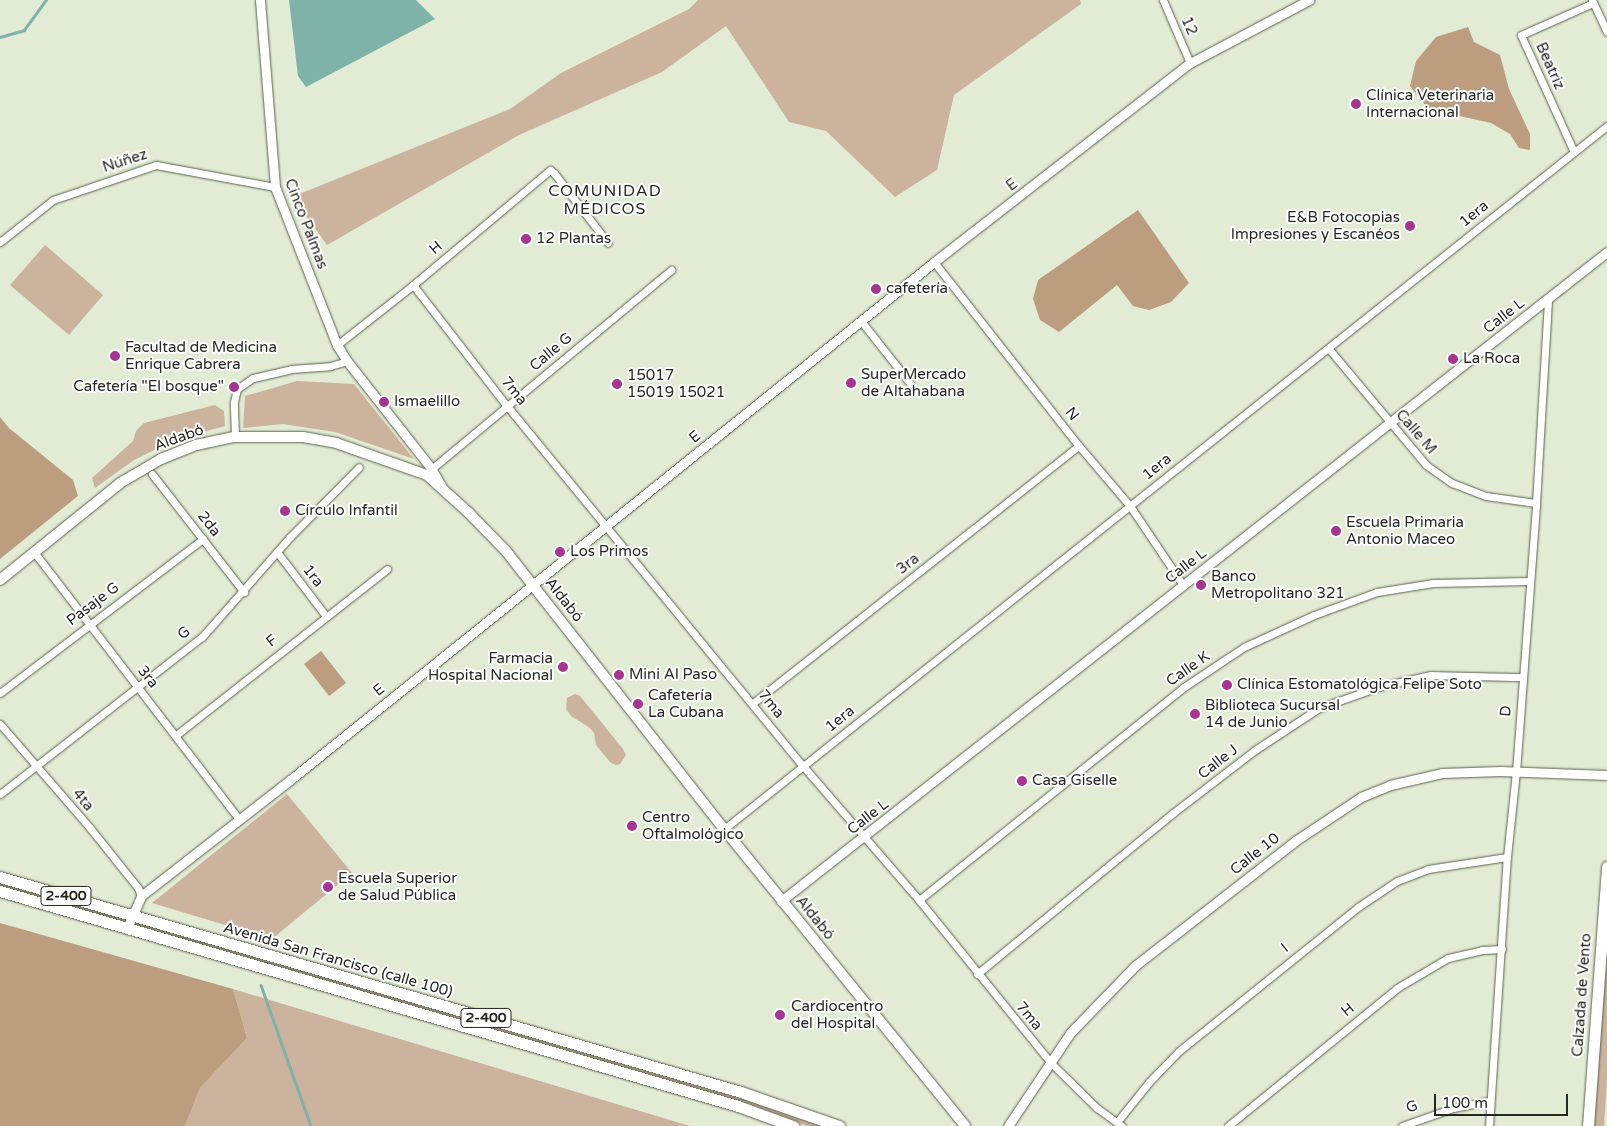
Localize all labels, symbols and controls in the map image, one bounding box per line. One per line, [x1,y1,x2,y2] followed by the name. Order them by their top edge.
[1177,14,1201,38] street label: 12
[1532,40,1568,92] street label: Beatriz
[1366,86,1494,121] place label: Clínica Veterinaria Internacional
[1350,98,1362,110] marker: Clínica Veterinaria Internacional
[100,145,150,177] street label: Núñez
[1003,175,1021,195] street label: E
[280,176,332,272] street label: Cinco Palmas
[547,181,663,219] district label: COMUNIDAD MÉDICOS
[1456,197,1492,231] street label: 1era
[1231,208,1400,243] place label: E&B Fotocopias Impresiones y Escanéos
[1404,220,1416,232] marker: E&B Fotocopias Impresiones y Escanéos
[536,230,611,248] place label: 12 Plantas
[520,233,532,245] marker: 12 Plantas
[426,237,446,259] street label: H
[886,280,948,298] place label: cafetería
[870,283,882,295] marker: cafetería
[1480,294,1528,338] street label: Calle L
[526,329,576,375] street label: Calle G
[125,338,277,373] place label: Facultad de Medicina Enrique Cabrera
[109,350,121,362] marker: Facultad de Medicina Enrique Cabrera
[1463,350,1520,368] place label: La Roca
[1447,353,1459,365] marker: La Roca
[861,365,966,400] place label: SuperMercado de Altahabana
[627,366,725,401] place label: 15017 15019 15021
[497,373,531,409] street label: 7ma
[845,377,857,389] marker: SuperMercado de Altahabana
[73,378,224,396] place label: Cafetería "El bosque"
[611,378,623,390] marker: 15017 15019 15021
[228,381,240,393] marker: Cafetería "El bosque"
[394,393,460,411] place label: Ismaelillo
[378,396,390,408] marker: Ismaelillo
[1061,404,1083,424] street label: N
[1392,406,1440,458] street label: Calle M
[152,421,206,455] street label: Aldabó
[686,427,704,447] street label: E
[1139,450,1175,484] street label: 1era
[295,502,398,520] place label: Círculo Infantil
[279,505,291,517] marker: Círculo Infantil
[193,508,225,540] street label: 2da
[1346,513,1464,548] place label: Escuela Primaria Antonio Maceo
[1330,525,1342,537] marker: Escuela Primaria Antonio Maceo
[570,543,648,561] place label: Los Primos
[1162,544,1210,588] street label: Calle L
[554,546,566,558] marker: Los Primos
[893,550,923,578] street label: 3ra
[299,561,327,591] street label: 1ra
[1211,567,1345,602] place label: Banco Metropolitano 321
[541,574,587,626] street label: Aldabó
[63,578,123,630] street label: Pasaje G
[1195,579,1207,591] marker: Banco Metropolitano 321
[174,622,194,644] street label: G
[263,631,281,651] street label: F
[1163,648,1213,690] street label: Calle K
[428,649,553,684] place label: Farmacia Hospital Nacional
[557,661,569,673] marker: Farmacia Hospital Nacional
[134,662,162,692] street label: 3ra
[629,666,717,684] place label: Mini Al Paso
[613,669,625,681] marker: Mini Al Paso
[1237,676,1482,694] place label: Clínica Estomatológica Felipe Soto
[1221,679,1233,691] marker: Clínica Estomatológica Felipe Soto
[370,680,388,700] street label: E
[648,686,724,721] place label: Cafetería La Cubana
[754,686,788,722] street label: 7ma
[1205,696,1340,731] place label: Biblioteca Sucursal 14 de Junio
[632,698,644,710] marker: Cafetería La Cubana
[822,702,858,736] street label: 1era
[1497,705,1515,717] street label: D
[1189,708,1201,720] marker: Biblioteca Sucursal 14 de Junio
[1194,741,1242,783] street label: Calle J
[1032,772,1117,790] place label: Casa Giselle
[1016,775,1028,787] marker: Casa Giselle
[69,785,97,815] street label: 4ta
[844,795,892,839] street label: Calle L
[642,808,744,843] place label: Centro Oftalmológico
[626,820,638,832] marker: Centro Oftalmológico
[1227,829,1283,879] street label: Calle 10
[338,869,457,904] place label: Escuela Superior de Salud Pública
[322,881,334,893] marker: Escuela Superior de Salud Pública
[40,884,92,908] road number: 2-400
[792,892,838,944] street label: Aldabó
[221,919,455,1001] street label: Avenida San Francisco (calle 100)
[1569,933,1595,1057] street label: Calzada de Vento
[1278,940,1292,956] street label: I
[791,997,883,1032] place label: Cardiocentro del Hospital
[1012,998,1046,1034] street label: 7ma
[1338,999,1358,1021] street label: H
[460,1006,512,1030] road number: 2-400
[773,1008,787,1022] marker: Cardiocentro del Hospital
[1437,1084,1571,1116] scale bar
[1442,1094,1488,1112] text: 100 m
[1403,1097,1421,1117] street label: G

